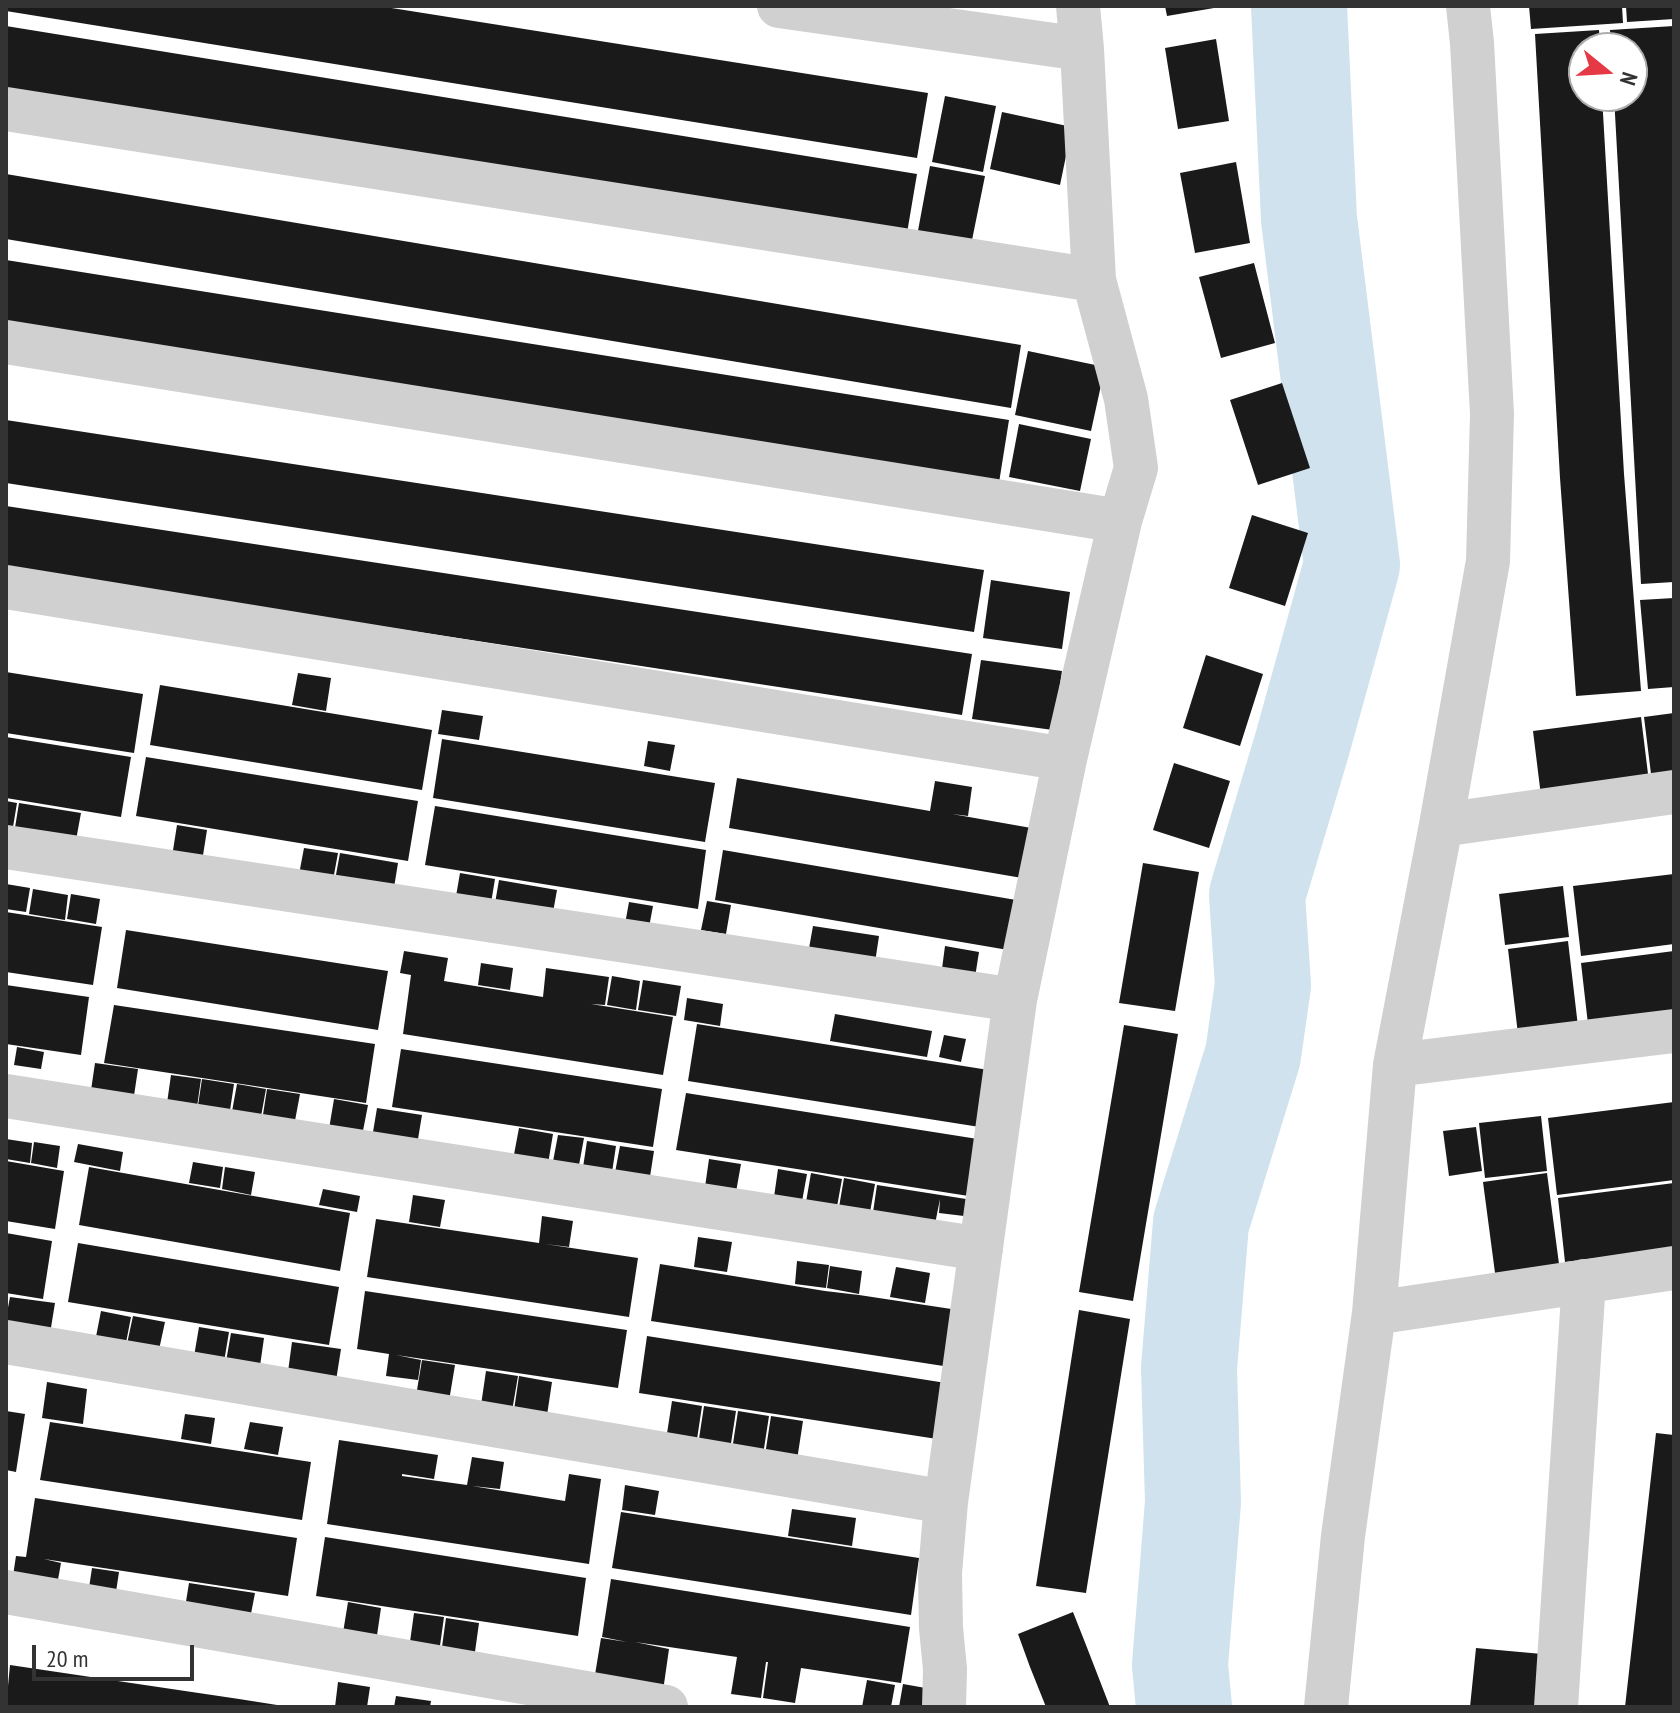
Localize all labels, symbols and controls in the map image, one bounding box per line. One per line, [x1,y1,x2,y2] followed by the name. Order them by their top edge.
[1568,32,1648,112] north arrow
[1614,69,1644,89] text: N
[36,1629,198,1679] scale bar
[46,1643,88,1674] text: 20 m

